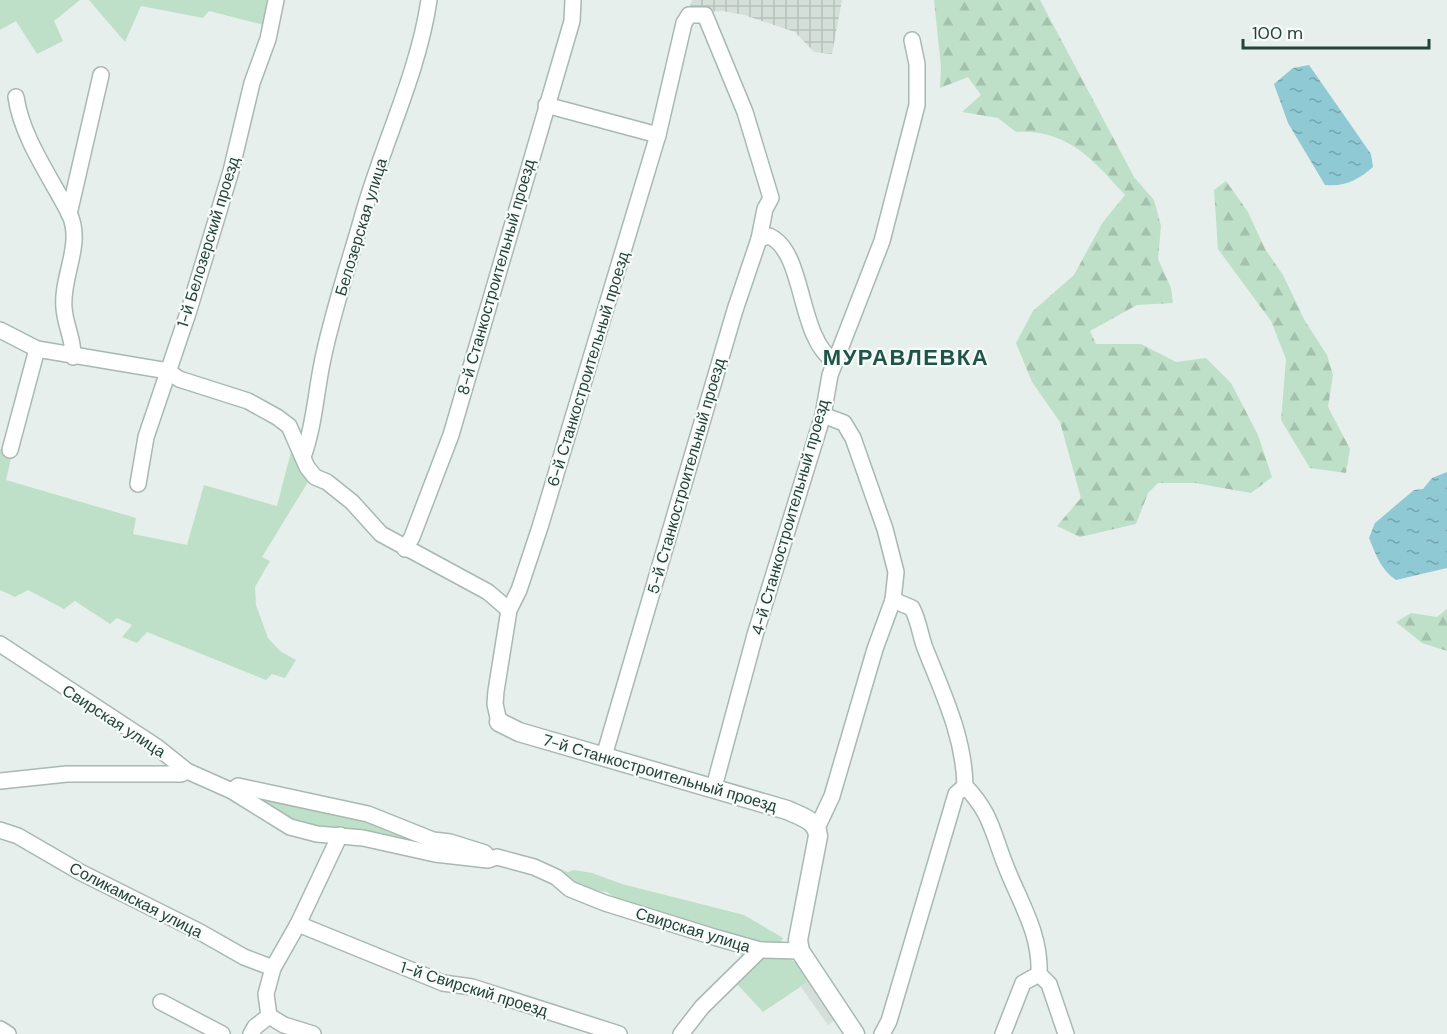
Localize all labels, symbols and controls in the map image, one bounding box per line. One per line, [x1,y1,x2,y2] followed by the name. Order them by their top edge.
[1243,12,1429,50] scale bar
[1252,21,1303,45] text: 100 m
[172,153,244,330] street label: 1-й Белозерский проезд
[330,155,392,299] street label: Белозерская улица
[452,156,540,397] street label: 8-й Станкостроительный проезд
[542,248,634,489] street label: 6-й Станкостроительный проезд
[823,343,989,372] district label: МУРАВЛЕВКА
[642,355,730,596] street label: 5-й Станкостроительный проезд
[746,396,834,637] street label: 4-й Станкостроительный проезд
[58,680,170,762] street label: Свирская улица
[541,729,780,817] street label: 7-й Станкостроительный проезд
[66,857,206,943] street label: Соликамская улица
[633,903,753,957] street label: Свирская улица
[398,957,551,1022] street label: 1-й Свирский проезд

